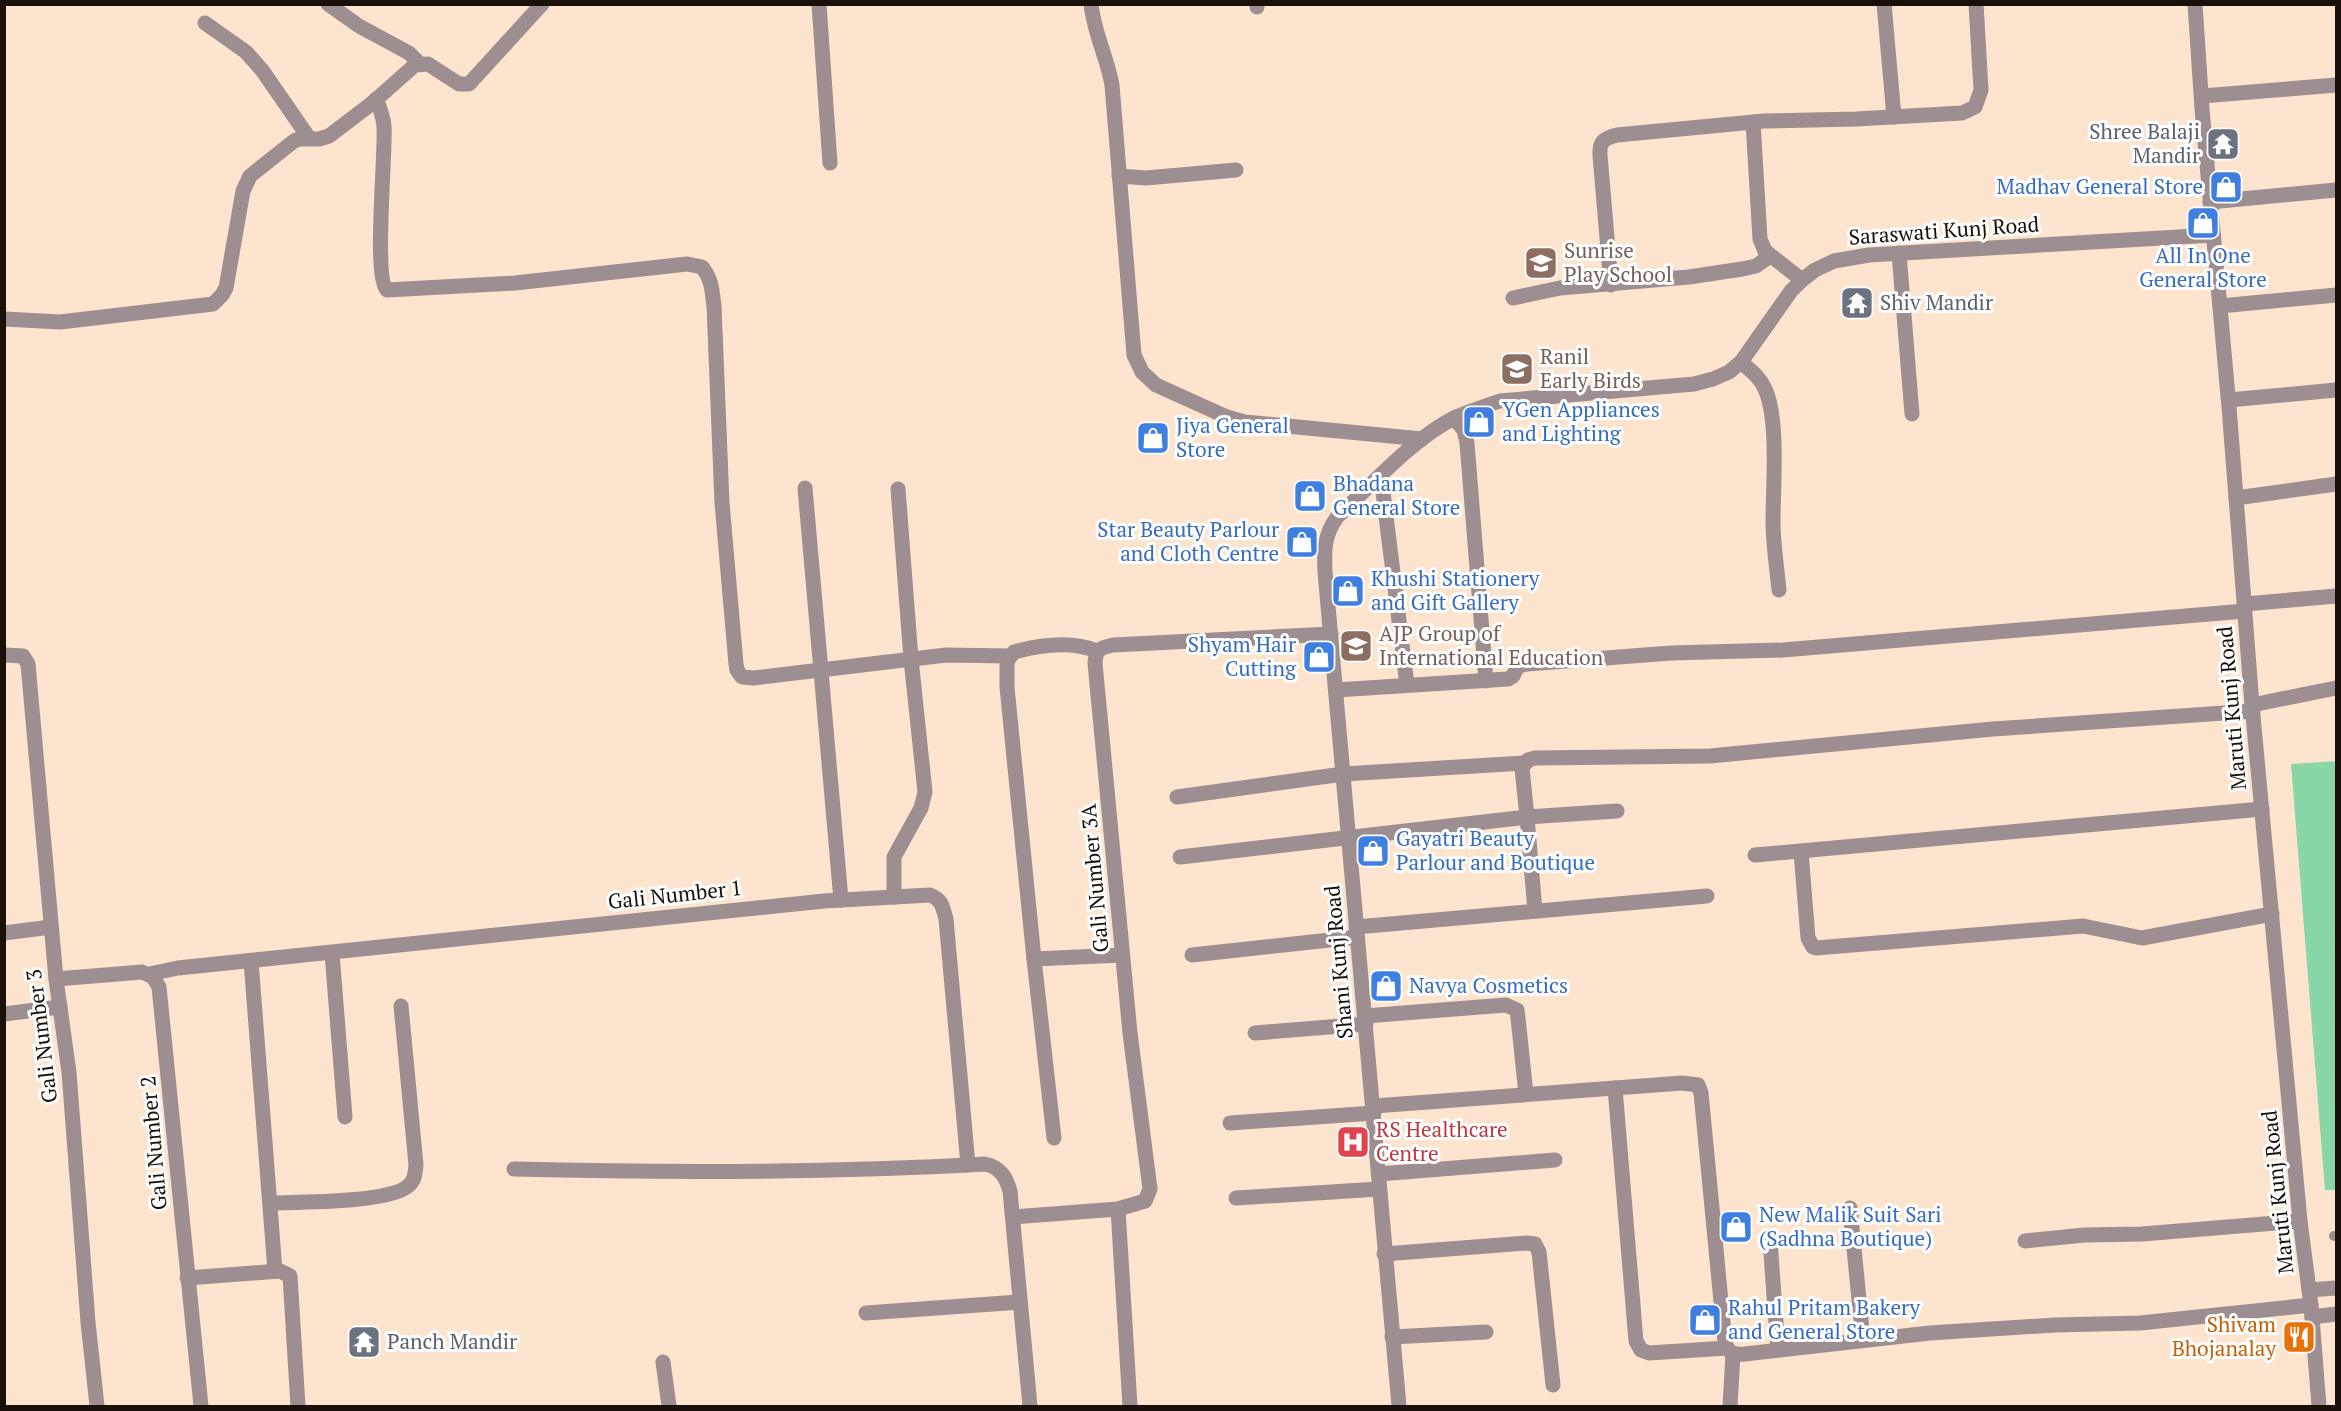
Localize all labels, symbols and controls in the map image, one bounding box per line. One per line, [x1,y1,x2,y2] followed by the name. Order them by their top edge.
[2089,117,2200,169] place label: Shree Balaji Mandir
[2205,126,2241,162] temple icon: Shree Balaji Mandir
[2208,169,2244,205] shop icon: Madhav General Store
[1996,172,2203,200] place label: Madhav General Store
[2185,205,2221,241] shop icon: All In One General Store
[1848,209,2040,251] street label: Saraswati Kunj Road
[1564,236,1672,288] place label: Sunrise Play School
[2139,241,2267,293] place label: All In One General Store
[1523,245,1559,281] school or university icon: Sunrise Play School
[1839,285,1875,321] temple icon: Shiv Mandir
[1880,288,1993,316] place label: Shiv Mandir
[1540,342,1641,394] place label: Ranil Early Birds
[1499,351,1535,387] school or university icon: Ranil Early Birds
[1502,395,1660,447] place label: YGen Appliances and Lighting
[1461,404,1497,440] shop icon: YGen Appliances and Lighting
[1176,411,1289,463] place label: Jiya General Store
[1135,420,1171,456] shop icon: Jiya General Store
[1333,469,1460,521] place label: Bhadana General Store
[1292,478,1328,514] shop icon: Bhadana General Store
[1097,515,1279,567] place label: Star Beauty Parlour and Cloth Centre
[1284,524,1320,560] shop icon: Star Beauty Parlour and Cloth Centre
[1371,564,1540,616] place label: Khushi Stationery and Gift Gallery
[1330,573,1366,609] shop icon: Khushi Stationery and Gift Gallery
[1379,619,1604,671] place label: AJP Group of International Education
[2210,625,2252,791] street label: Maruti Kunj Road
[1338,628,1374,664] school or university icon: AJP Group of International Education
[1188,630,1297,682] place label: Shyam Hair Cutting
[1301,639,1337,675] shop icon: Shyam Hair Cutting
[1074,802,1114,954] street label: Gali Number 3A
[1396,824,1595,876] place label: Gayatri Beauty Parlour and Boutique
[1355,833,1391,869] shop icon: Gayatri Beauty Parlour and Boutique
[606,873,743,915] street label: Gali Number 1
[1317,884,1359,1040] street label: Shani Kunj Road
[19,968,63,1105] street label: Gali Number 3
[1368,968,1404,1004] shop icon: Navya Cosmetics
[1409,971,1568,999] place label: Navya Cosmetics
[133,1075,173,1211] street label: Gali Number 2
[2254,1109,2300,1275] street label: Maruti Kunj Road
[1376,1115,1508,1167] place label: RS Healthcare Centre
[1335,1124,1371,1160] hospital icon: RS Healthcare Centre
[1759,1200,1941,1252] place label: New Malik Suit Sari (Sadhna Boutique)
[1718,1209,1754,1245] shop icon: New Malik Suit Sari (Sadhna Boutique)
[1728,1293,1920,1345] place label: Rahul Pritam Bakery and General Store
[1687,1302,1723,1338] shop icon: Rahul Pritam Bakery and General Store
[2172,1310,2276,1362] place label: Shivam Bhojanalay
[2281,1319,2317,1355] restaurant icon: Shivam Bhojanalay
[346,1324,382,1360] temple icon: Panch Mandir
[387,1327,517,1355] place label: Panch Mandir

